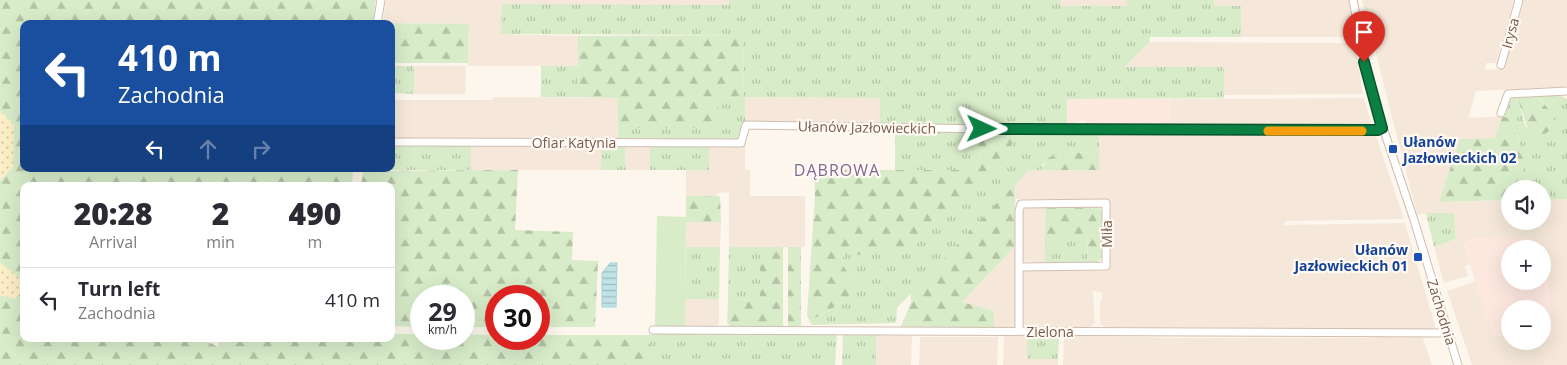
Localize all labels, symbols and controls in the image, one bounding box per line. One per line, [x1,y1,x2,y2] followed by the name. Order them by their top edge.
[1343,11,1385,62] pin
[1497,16,1523,50] street label: Irysa
[1350,18,1378,46] icon: arrive
[118,34,222,81] text: 410 m
[35,40,100,105] icon: left
[118,79,225,109] text: Zachodnia
[955,102,1007,154] position arrow
[798,116,936,138] street label: Ułanów Jazłowieckich
[1401,132,1517,167] place label: Ułanów Jazłowieckich 02
[532,133,616,152] street label: Ofiar Katynia
[141,135,169,163] icon: left
[194,135,222,163] icon: ahead
[247,135,275,163] icon: right
[1387,143,1399,155] marker: Ułanów Jazłowieckich 02
[794,159,880,181] district label: DĄBROWA
[1501,180,1551,350] map controls
[1501,180,1551,230] button: sound
[74,193,153,234] text: 20:28
[212,193,229,234] text: 2
[289,193,341,234] text: 490
[1097,220,1116,248] street label: Miła
[89,231,137,253] text: Arrival
[206,231,235,253] text: min
[308,231,322,253] text: m
[1292,240,1408,275] place label: Ułanów Jazłowieckich 01
[1501,240,1551,290] button: +
[1412,251,1424,263] marker: Ułanów Jazłowieckich 01
[78,276,160,302] text: Turn left
[1423,277,1461,347] street label: Zachodnia
[485,285,550,350] speed limit sign: 30
[35,286,63,314] icon: left
[325,287,380,313] text: 410 m
[428,294,457,328] text: 29
[1501,300,1551,350] button: −
[78,302,156,324] text: Zachodnia
[428,321,457,338] text: km/h
[1026,322,1074,341] street label: Zielona

